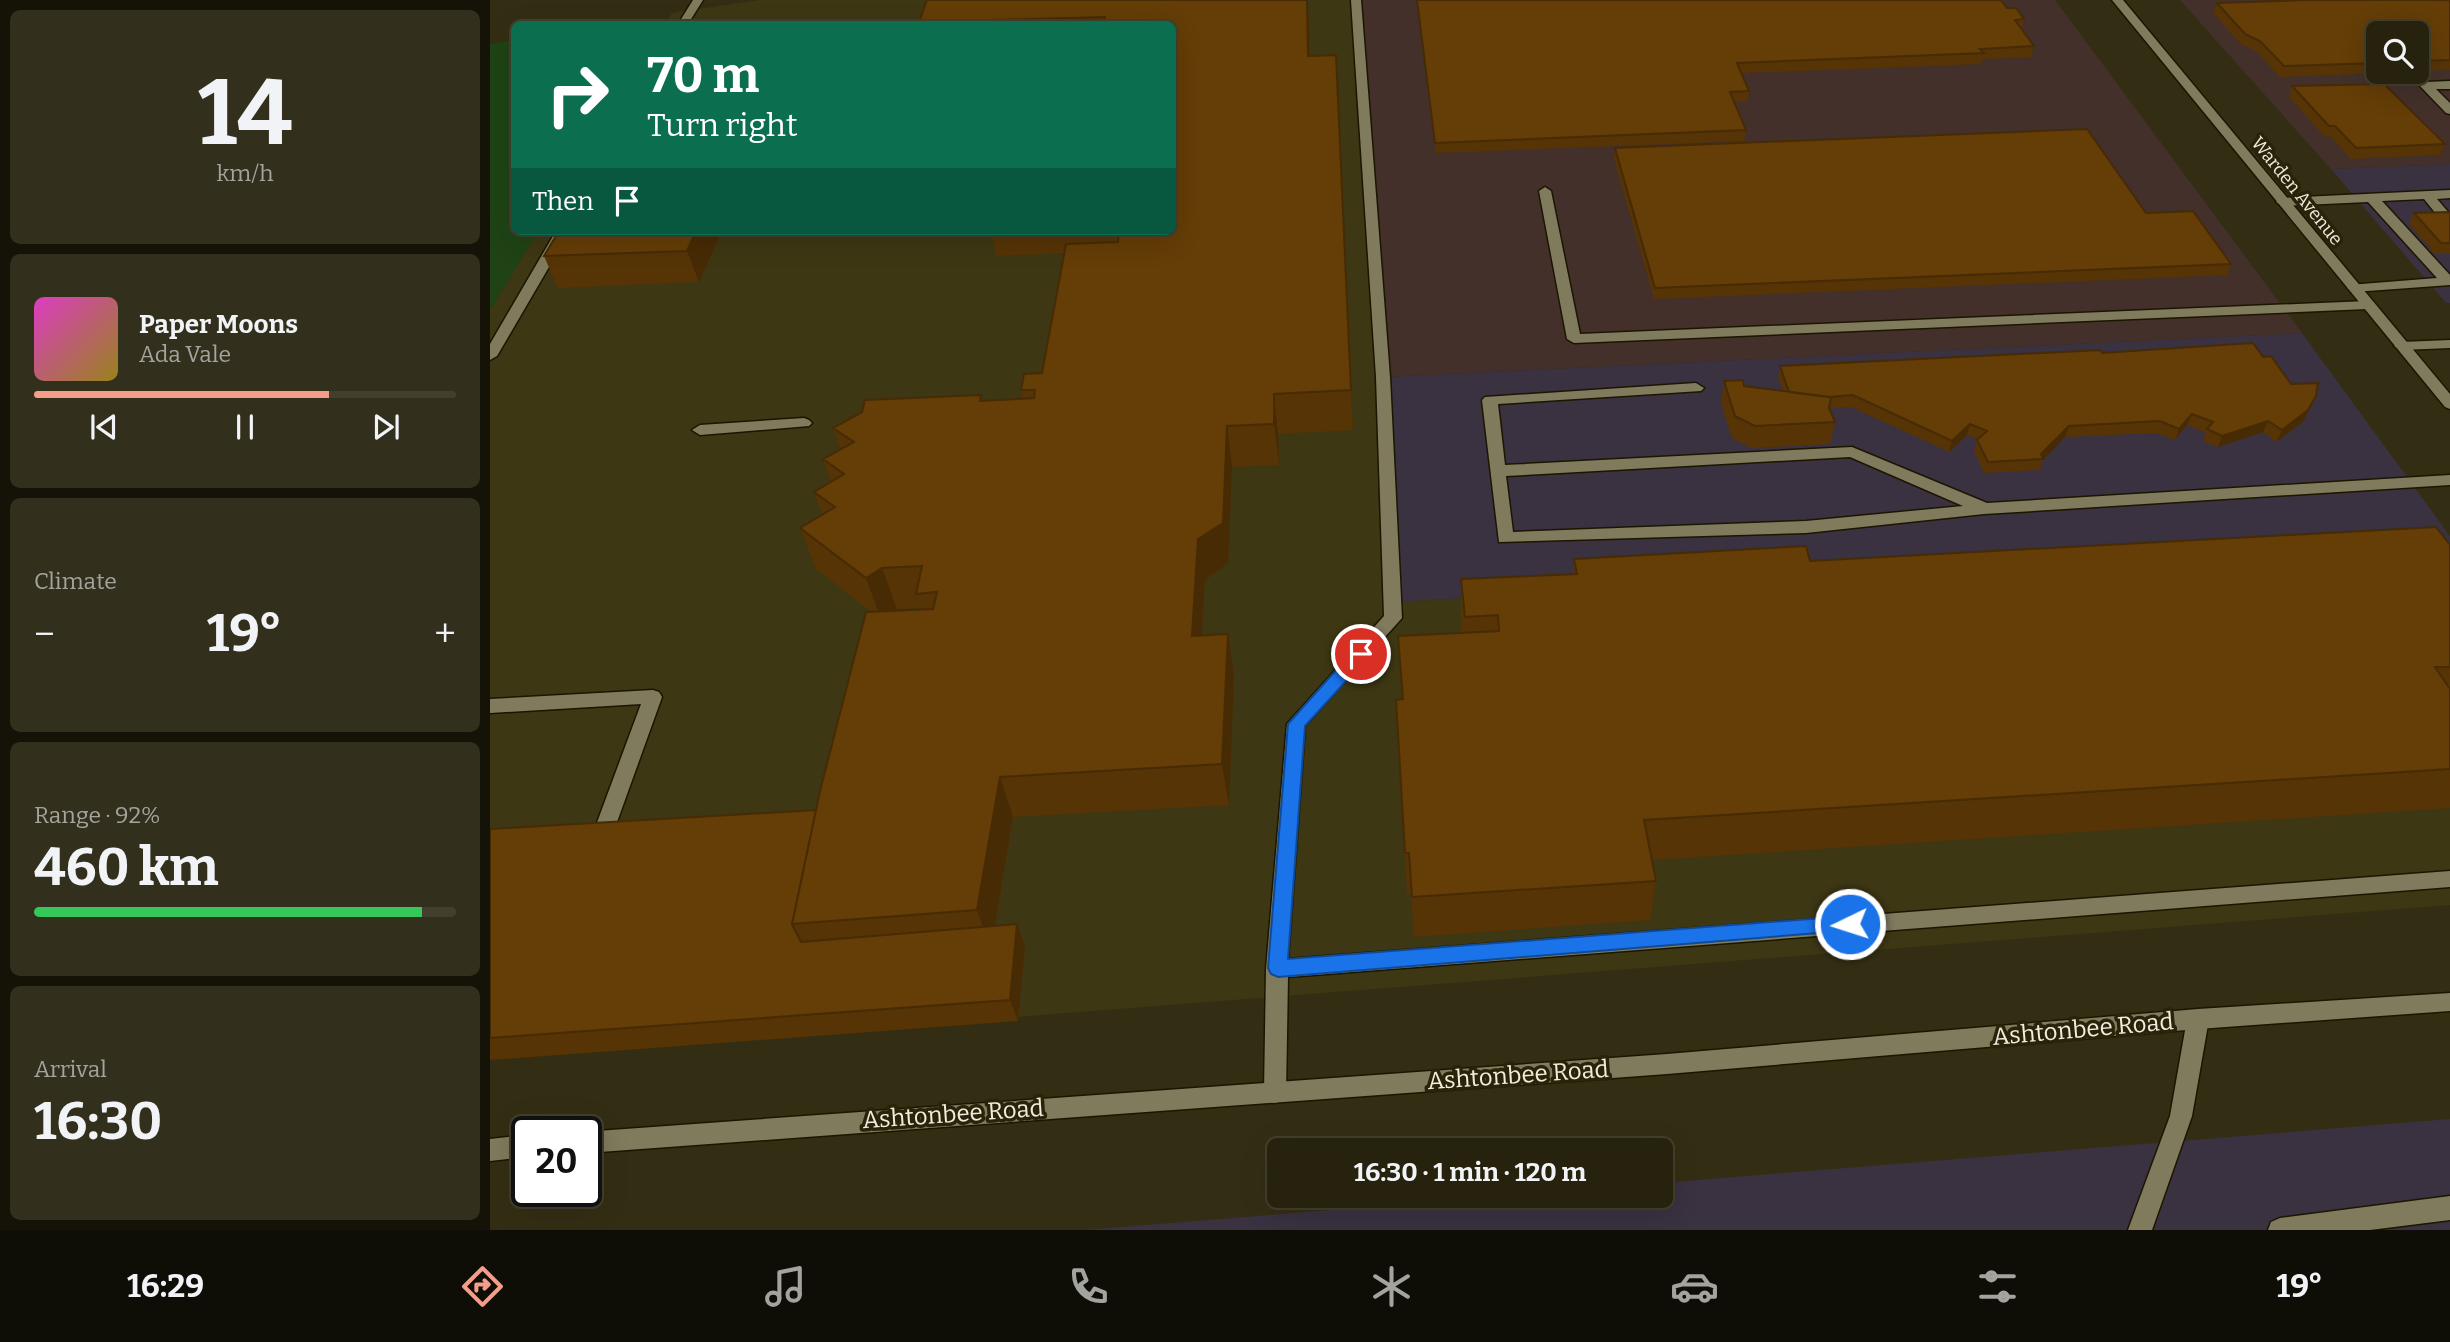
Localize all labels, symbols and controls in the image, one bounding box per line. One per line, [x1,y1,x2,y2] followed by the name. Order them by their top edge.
[2366,21,2429,84] map controls
[2366,21,2429,84] button: search
[647,46,759,105] text: 70 m
[532,49,623,140] icon: right
[198,59,292,168] text: 14
[647,106,798,144] text: Turn right
[2247,132,2347,250] street label: Warden Avenue
[217,159,273,187] text: km/h
[608,182,646,220] icon: arrive
[532,186,594,217] text: Then
[139,309,298,340] text: Paper Moons
[139,340,231,368] text: Ada Vale
[85,408,123,446] icon: previous
[226,408,264,446] icon: pause
[367,408,405,446] icon: next
[34,567,117,595] text: Climate
[207,602,282,665] text: 19°
[34,611,55,657] text: −
[434,611,456,657] text: +
[1331,624,1391,684] pin
[1342,635,1380,673] icon: arrive
[34,801,161,829] text: Range · 92%
[34,836,219,899] text: 460 km
[1813,887,1887,961] position arrow
[1991,1007,2175,1051] street label: Ashtonbee Road
[34,1055,107,1083] text: Arrival
[1426,1055,1610,1095] street label: Ashtonbee Road
[34,1090,162,1153] text: 16:30
[861,1094,1045,1134] street label: Ashtonbee Road
[511,1116,602,1207] speed limit sign: 20
[1354,1157,1586,1188] text: 16:30 · 1 min · 120 m
[458,1262,507,1311] icon: directions
[761,1262,810,1311] icon: music
[1064,1262,1113,1311] icon: phone
[1367,1262,1416,1311] icon: climate
[1670,1262,1719,1311] icon: car
[1973,1262,2022,1311] icon: filters
[127,1267,204,1305] text: 16:29
[2276,1267,2323,1305] text: 19°

